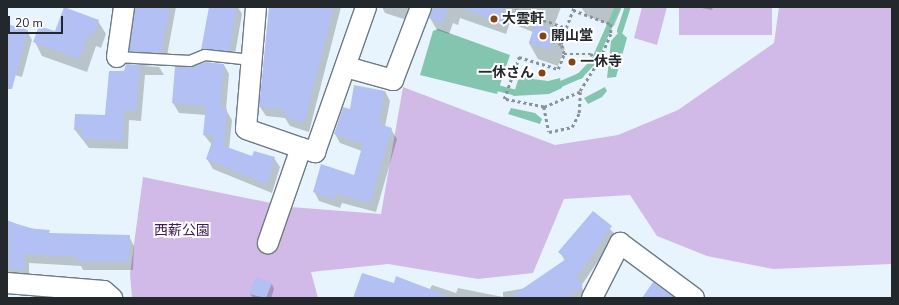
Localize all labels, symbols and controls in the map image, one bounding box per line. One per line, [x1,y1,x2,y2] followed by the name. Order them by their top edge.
[10,8,65,34] scale bar
[502,11,544,27] place label: 大雲軒
[489,14,499,24] marker: 大雲軒
[15,15,43,31] text: 20 m
[551,28,593,44] place label: 開山堂
[538,31,548,41] marker: 開山堂
[580,54,622,70] place label: 一休寺
[567,57,577,67] marker: 一休寺
[478,65,534,81] place label: 一休さん
[537,68,547,78] marker: 一休さん
[154,223,210,239] park label: 西薪公園

